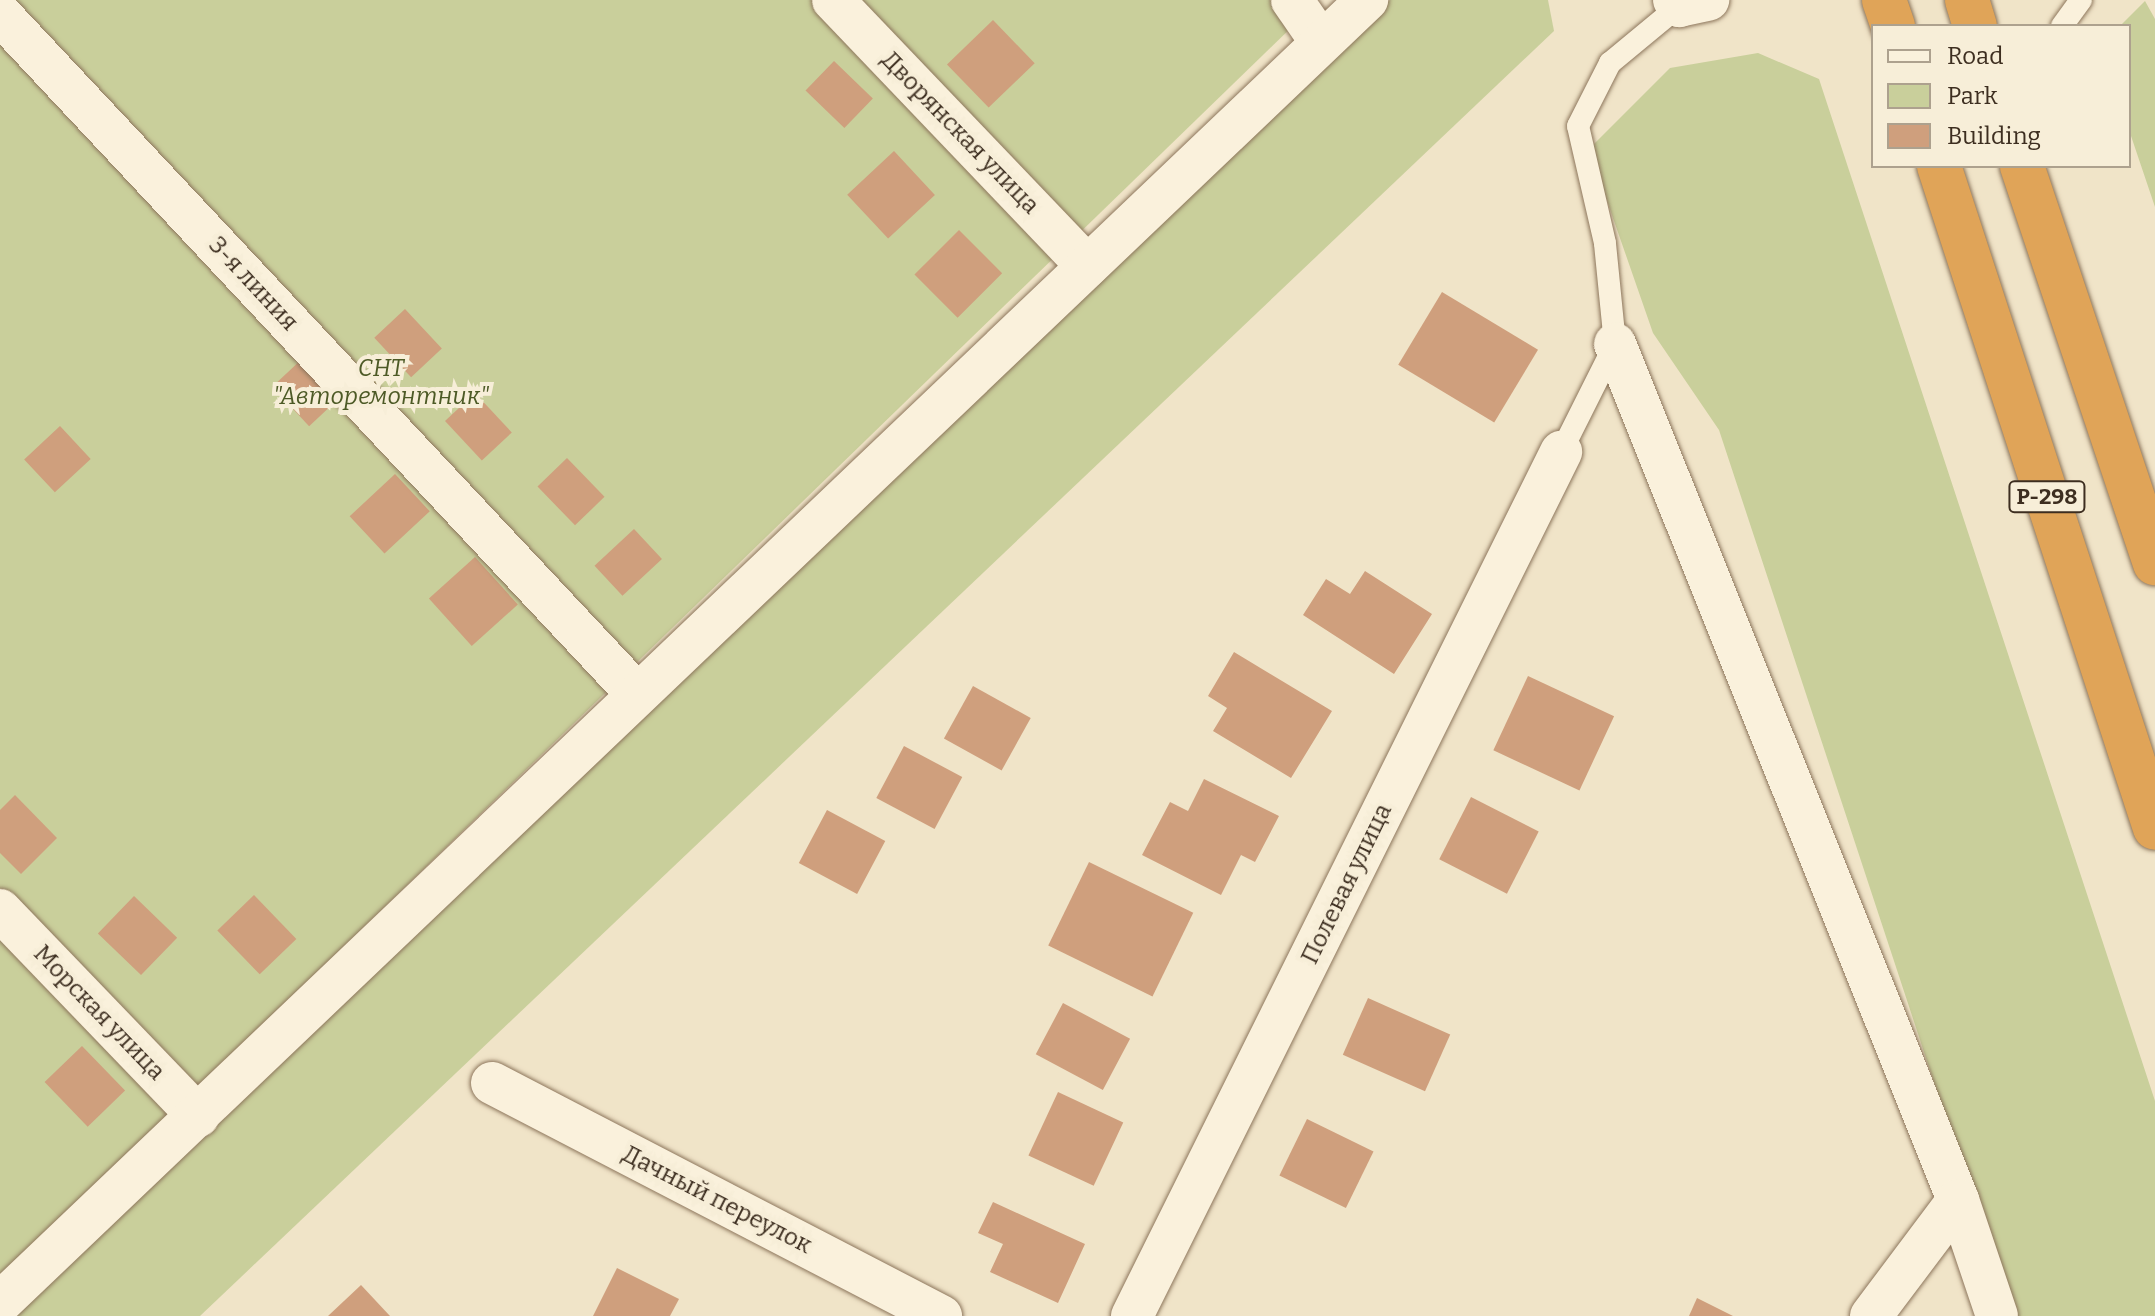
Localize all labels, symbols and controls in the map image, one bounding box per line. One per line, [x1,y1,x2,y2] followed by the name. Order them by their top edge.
[1871,24,2131,168] legend
[1947,42,2003,70] text: Road
[875,46,1045,220] street label: Дворянская улица
[1947,82,1998,110] text: Park
[1947,122,2041,150] text: Building
[202,231,304,337] street label: 3-я линия
[273,355,489,411] park label: СНТ "Авторемонтник"
[2007,479,2087,515] road number: Р-298
[1296,799,1398,969] street label: Полевая улица
[27,940,171,1086] street label: Морская улица
[618,1140,816,1260] street label: Дачный переулок

